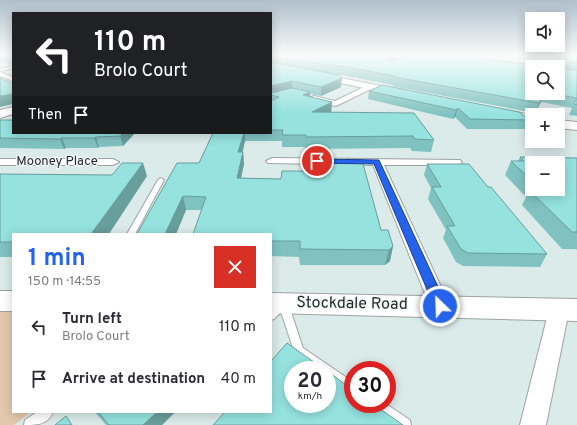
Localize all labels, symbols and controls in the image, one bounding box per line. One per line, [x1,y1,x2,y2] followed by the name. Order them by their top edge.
[525,12,565,196] map controls
[525,12,565,52] button: sound
[94,25,166,61] text: 110 m
[28,28,80,80] icon: left
[94,60,188,83] text: Brolo Court
[525,60,565,100] button: search
[70,104,92,126] icon: arrive
[28,106,62,125] text: Then
[525,108,565,148] button: +
[300,144,334,178] pin
[306,150,328,172] icon: arrive
[16,154,98,170] street label: Mooney Place
[525,156,565,196] button: −
[28,244,86,274] text: 1 min
[214,246,256,288] button: close
[28,274,101,290] text: 150 m · 14:55
[419,285,461,327] position arrow
[296,293,408,315] street label: Stockdale Road
[62,310,122,329] text: Turn left
[28,316,50,338] icon: left
[219,318,256,337] text: 110 m
[62,329,130,345] text: Brolo Court
[344,361,396,413] speed limit sign: 30
[28,368,50,390] icon: arrive
[297,369,323,395] text: 20
[62,370,205,389] text: Arrive at destination
[221,370,256,389] text: 40 m
[298,390,322,403] text: km/h

